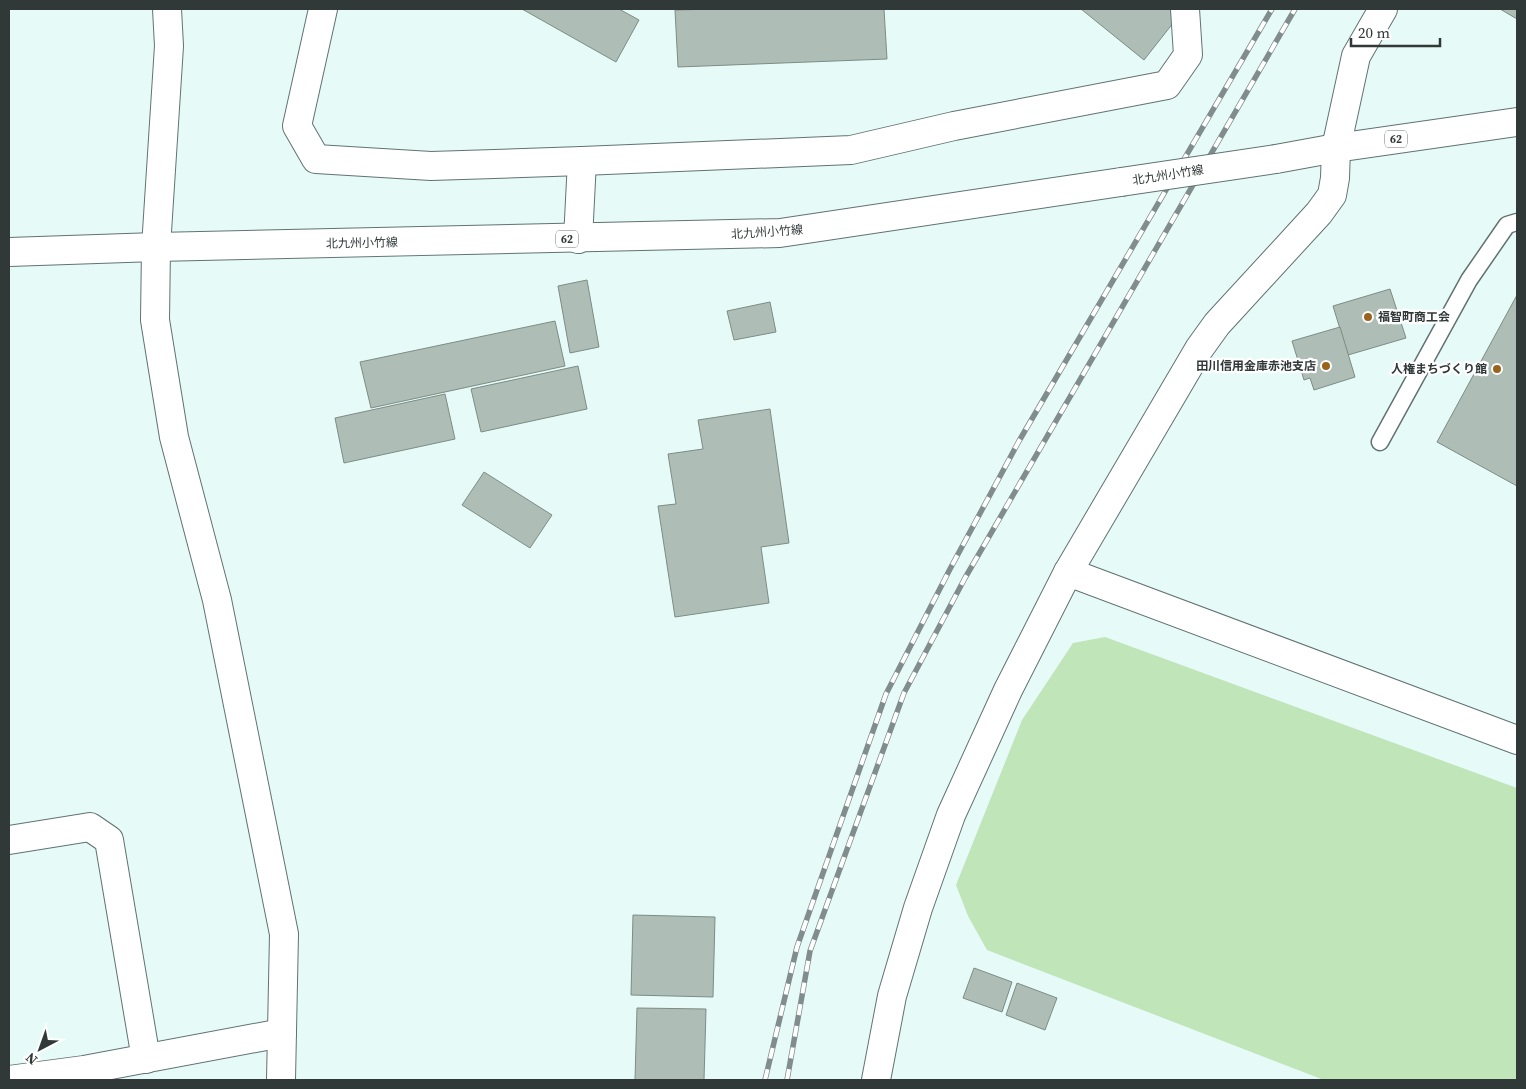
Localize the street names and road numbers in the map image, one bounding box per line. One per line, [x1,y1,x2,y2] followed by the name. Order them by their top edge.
[1385,130,1407,148] road number: 62
[1131,161,1205,189] street label: 北九州小竹線
[731,222,803,242] street label: 北九州小竹線
[556,230,578,248] road number: 62
[326,234,398,252] street label: 北九州小竹線

